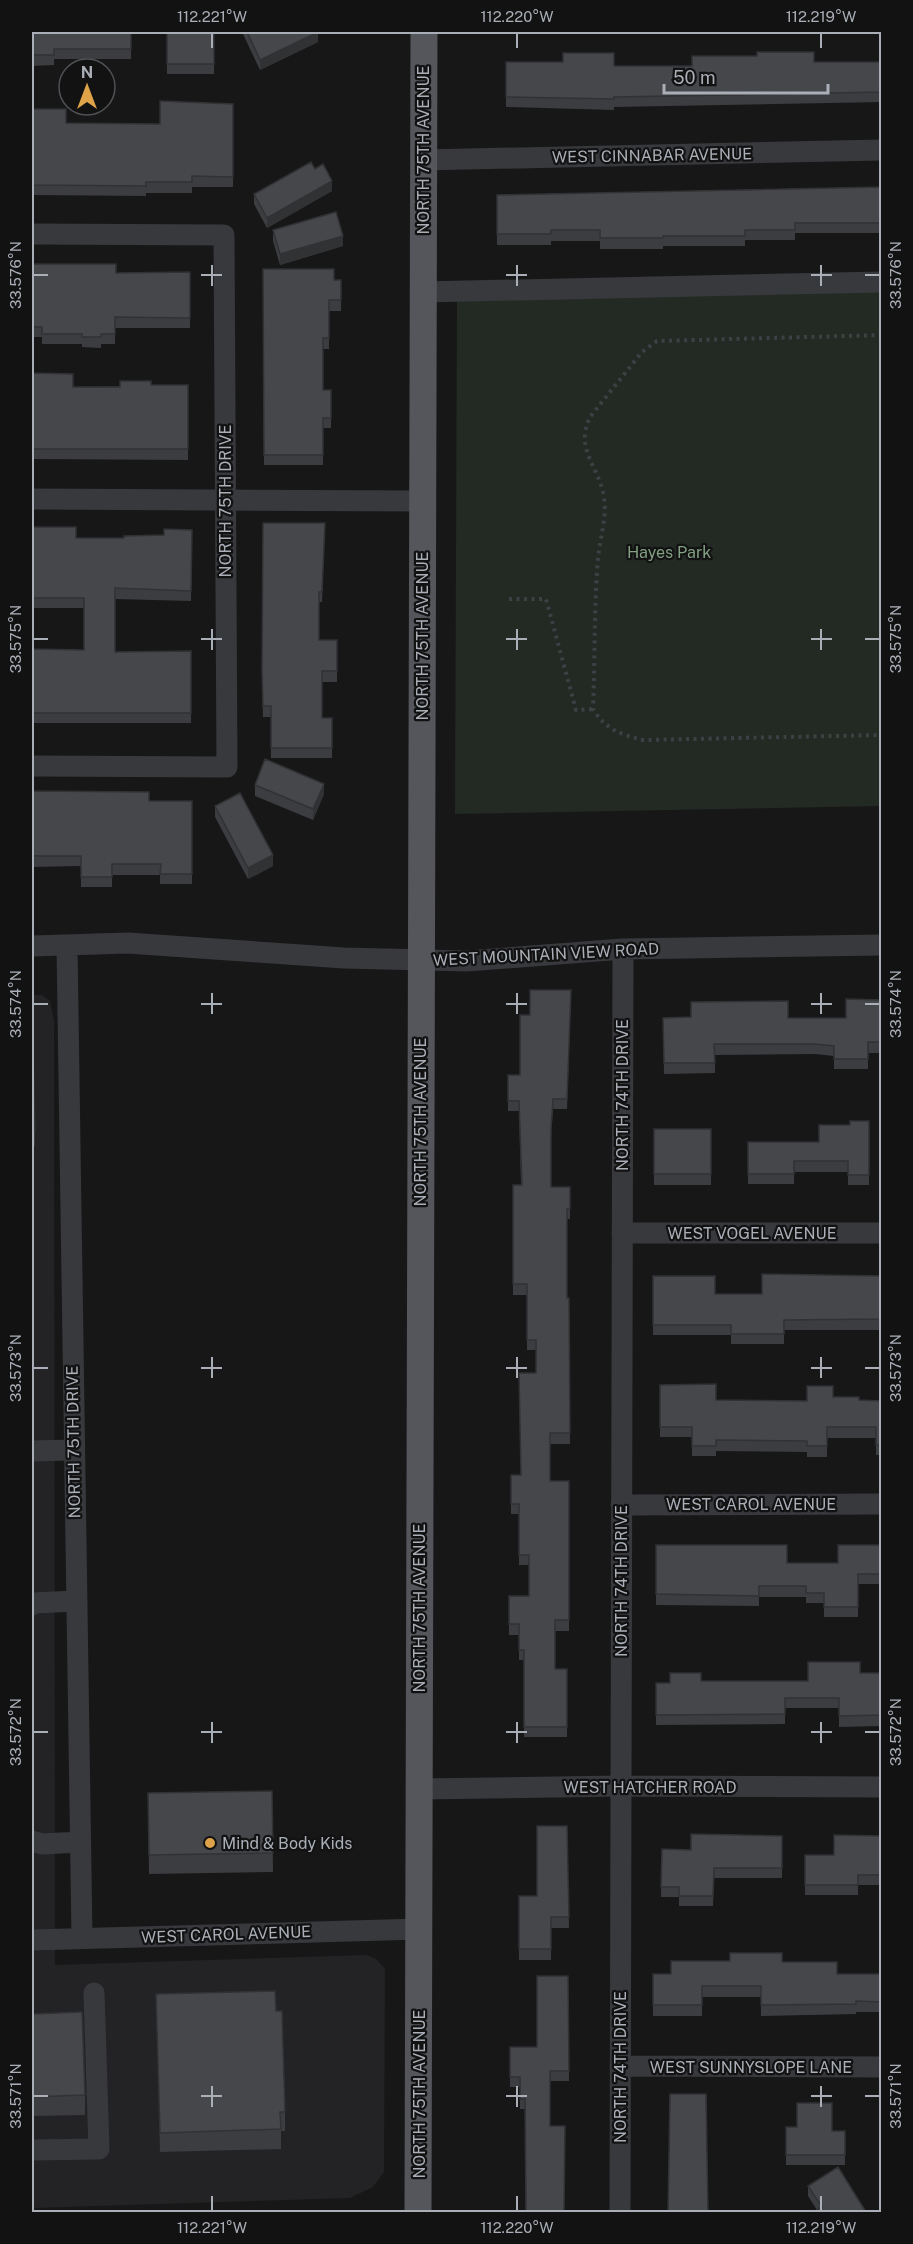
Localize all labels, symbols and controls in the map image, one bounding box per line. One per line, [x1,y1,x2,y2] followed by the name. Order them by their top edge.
[177,8,247,25] text: 112.221°W
[480,8,554,25] text: 112.220°W
[786,8,856,25] text: 112.219°W
[57,57,117,117] north arrow
[664,57,828,95] scale bar
[81,63,93,82] text: N
[414,65,433,235] street label: NORTH 75TH AVENUE
[673,67,716,88] text: 50 m
[552,144,752,167] street label: WEST CINNABAR AVENUE
[7,241,24,309] text: 33.576°N
[887,241,904,309] text: 33.576°N
[216,425,235,577] street label: NORTH 75TH DRIVE
[627,543,711,562] park label: Hayes Park
[413,551,432,721] street label: NORTH 75TH AVENUE
[7,605,24,673] text: 33.575°N
[887,605,904,673] text: 33.575°N
[433,939,660,970] street label: WEST MOUNTAIN VIEW ROAD
[7,970,24,1038] text: 33.574°N
[887,970,904,1038] text: 33.574°N
[613,1019,632,1171] street label: NORTH 74TH DRIVE
[411,1037,430,1207] street label: NORTH 75TH AVENUE
[667,1224,837,1243] street label: WEST VOGEL AVENUE
[7,1334,24,1402] text: 33.573°N
[887,1334,904,1402] text: 33.573°N
[63,1365,84,1519] street label: NORTH 75TH DRIVE
[666,1495,836,1514] street label: WEST CAROL AVENUE
[612,1505,631,1657] street label: NORTH 74TH DRIVE
[410,1523,429,1693] street label: NORTH 75TH AVENUE
[7,1698,24,1766] text: 33.572°N
[887,1698,904,1766] text: 33.572°N
[564,1778,737,1797] street label: WEST HATCHER ROAD
[222,1834,352,1853] place label: Mind & Body Kids
[203,1836,217,1850] marker: Mind & Body Kids
[141,1922,311,1947] street label: WEST CAROL AVENUE
[611,1991,630,2143] street label: NORTH 74TH DRIVE
[410,2009,429,2179] street label: NORTH 75TH AVENUE
[650,2058,852,2077] street label: WEST SUNNYSLOPE LANE
[7,2063,24,2129] text: 33.571°N
[887,2063,904,2129] text: 33.571°N
[177,2219,247,2236] text: 112.221°W
[480,2219,554,2236] text: 112.220°W
[786,2219,856,2236] text: 112.219°W

